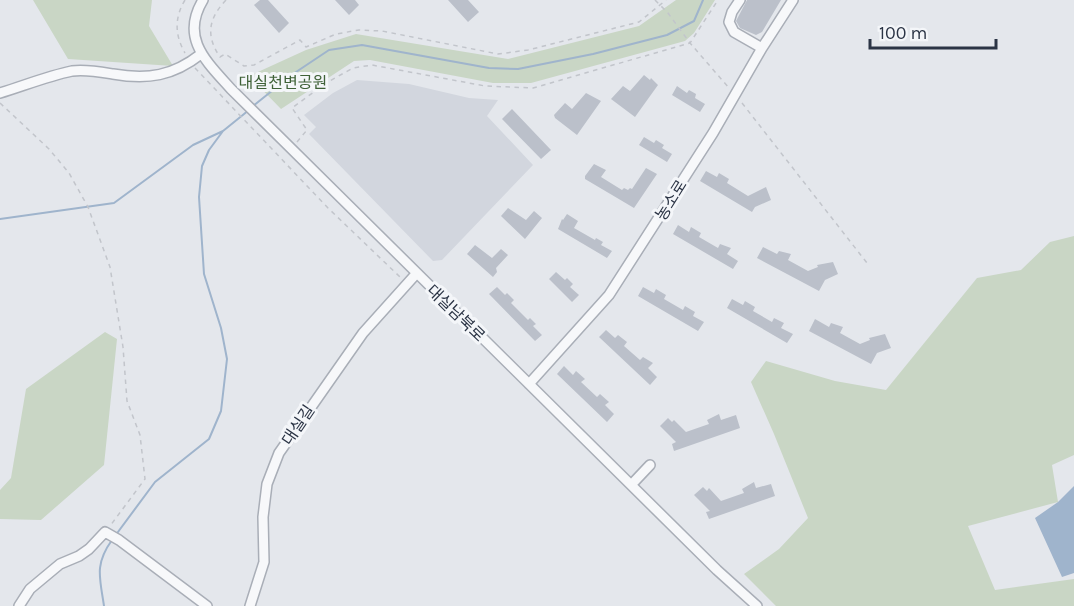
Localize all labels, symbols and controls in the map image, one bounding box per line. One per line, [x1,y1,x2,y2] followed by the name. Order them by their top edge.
[870,12,996,50] scale bar
[879,22,927,44] text: 100 m
[239,73,327,92] park label: 대실천변공원
[651,176,691,224] street label: 농소로
[423,281,489,346] street label: 대실남북로
[278,401,318,449] street label: 대실길

